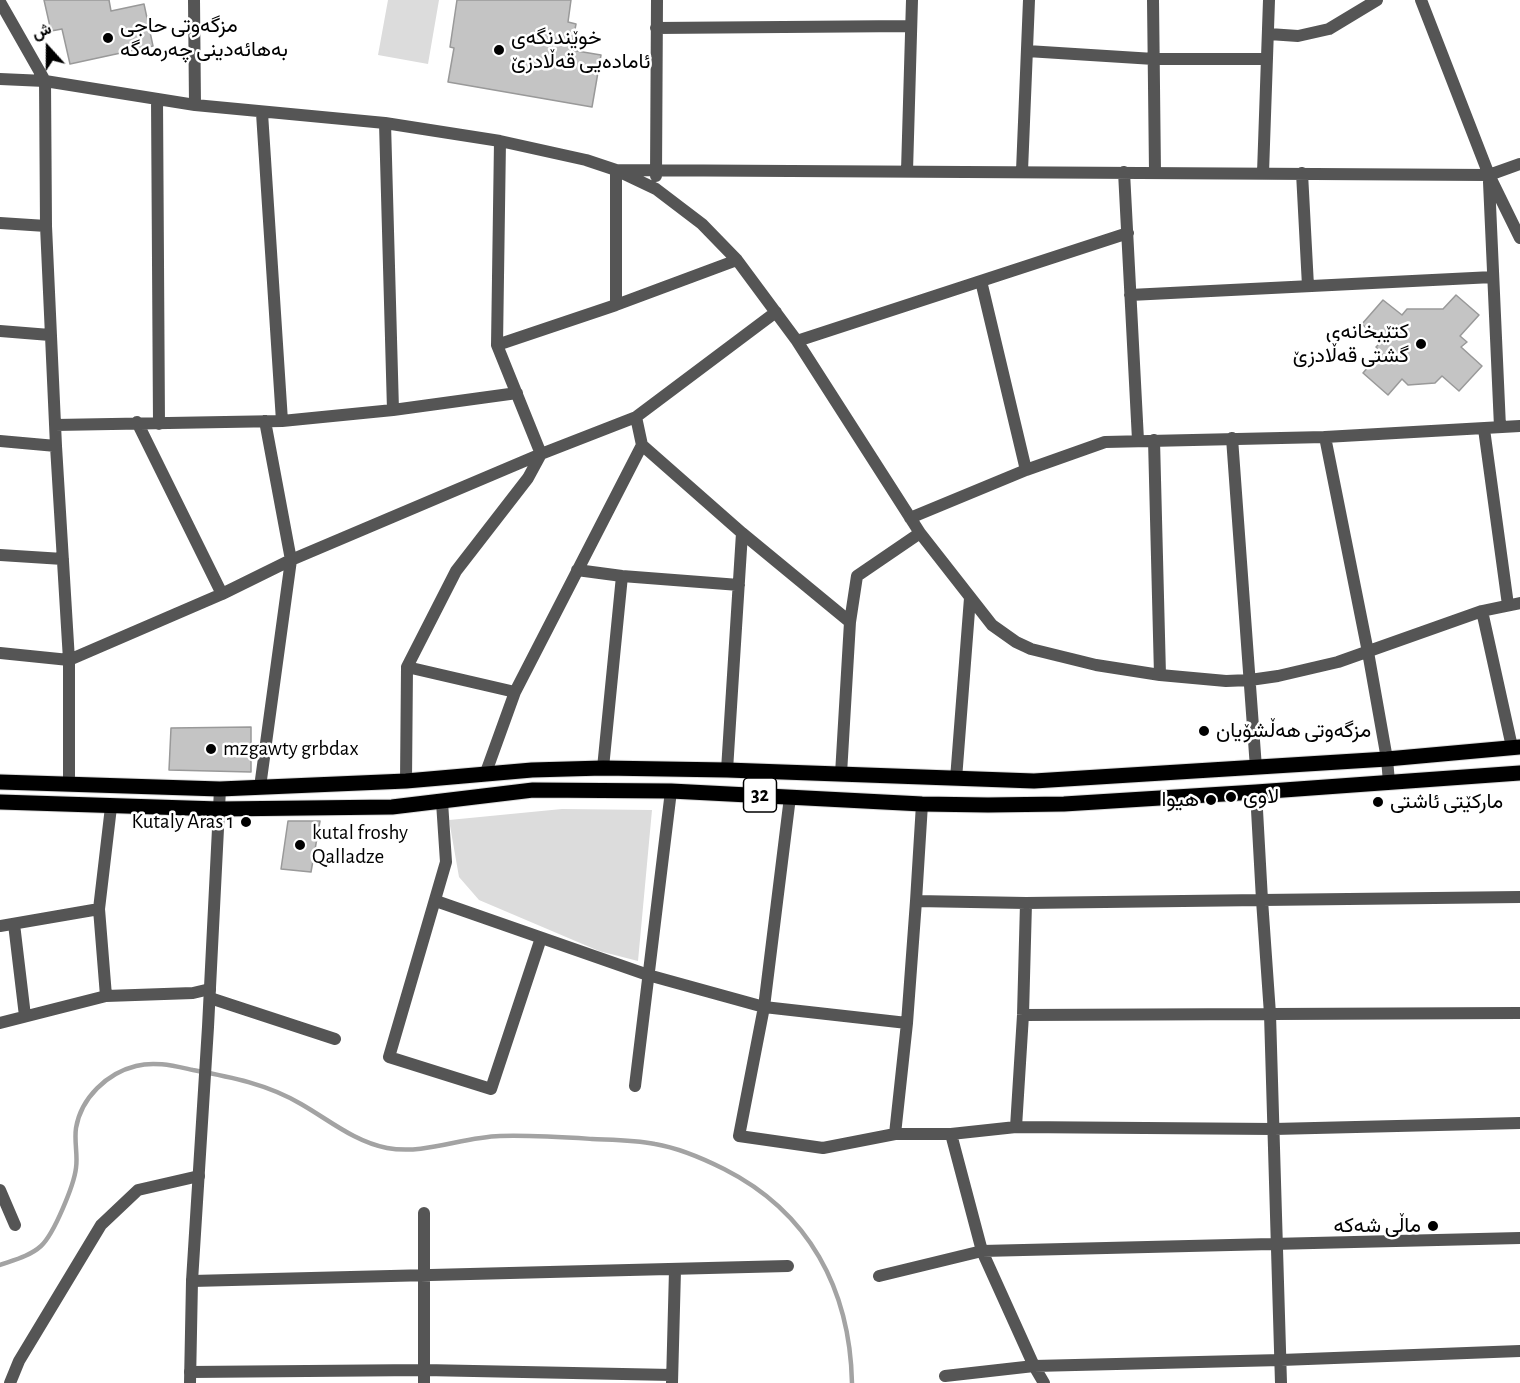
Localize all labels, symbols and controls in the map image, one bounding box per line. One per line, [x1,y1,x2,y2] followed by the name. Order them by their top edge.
[120,13,288,63] place label: مزگەوتی حاجی بەهائەدینی چەرمەگە
[18,18,78,78] north arrow
[30,20,53,42] text: ش
[511,25,650,75] place label: خوێندنگەی ئامادەیی قەڵادزێ
[101,31,115,45] marker: مزگەوتی حاجی بەهائەدینی چەرمەگە
[492,43,506,57] marker: خوێندنگەی ئامادەیی قەڵادزێ
[1293,319,1409,369] place label: کتێبخانەی گشتی قەڵادزێ
[1414,337,1428,351] marker: کتێبخانەی گشتی قەڵادزێ
[1216,718,1371,744] place label: مزگەوتی ھەڵشۆیان
[1197,724,1211,738] marker: مزگەوتی ھەڵشۆیان
[223,736,359,762] place label: mzgawty grbdax
[204,742,218,756] marker: mzgawty grbdax
[744,778,777,812] road number: 32
[1243,784,1279,810] place label: لاوی
[1161,787,1199,813] place label: هیوا
[1390,789,1503,815] place label: مارکێتی ئاشتی
[1224,790,1238,804] marker: لاوی
[1204,793,1218,807] marker: هیوا
[1371,795,1385,809] marker: مارکێتی ئاشتی
[131,809,234,835] place label: Kutaly Aras 1
[239,815,253,829] marker: Kutaly Aras 1
[312,820,408,870] place label: kutal froshy Qalladze
[293,838,307,852] marker: kutal froshy Qalladze
[1334,1213,1421,1239] place label: ماڵی شەکە
[1426,1219,1440,1233] marker: ماڵی شەکە

